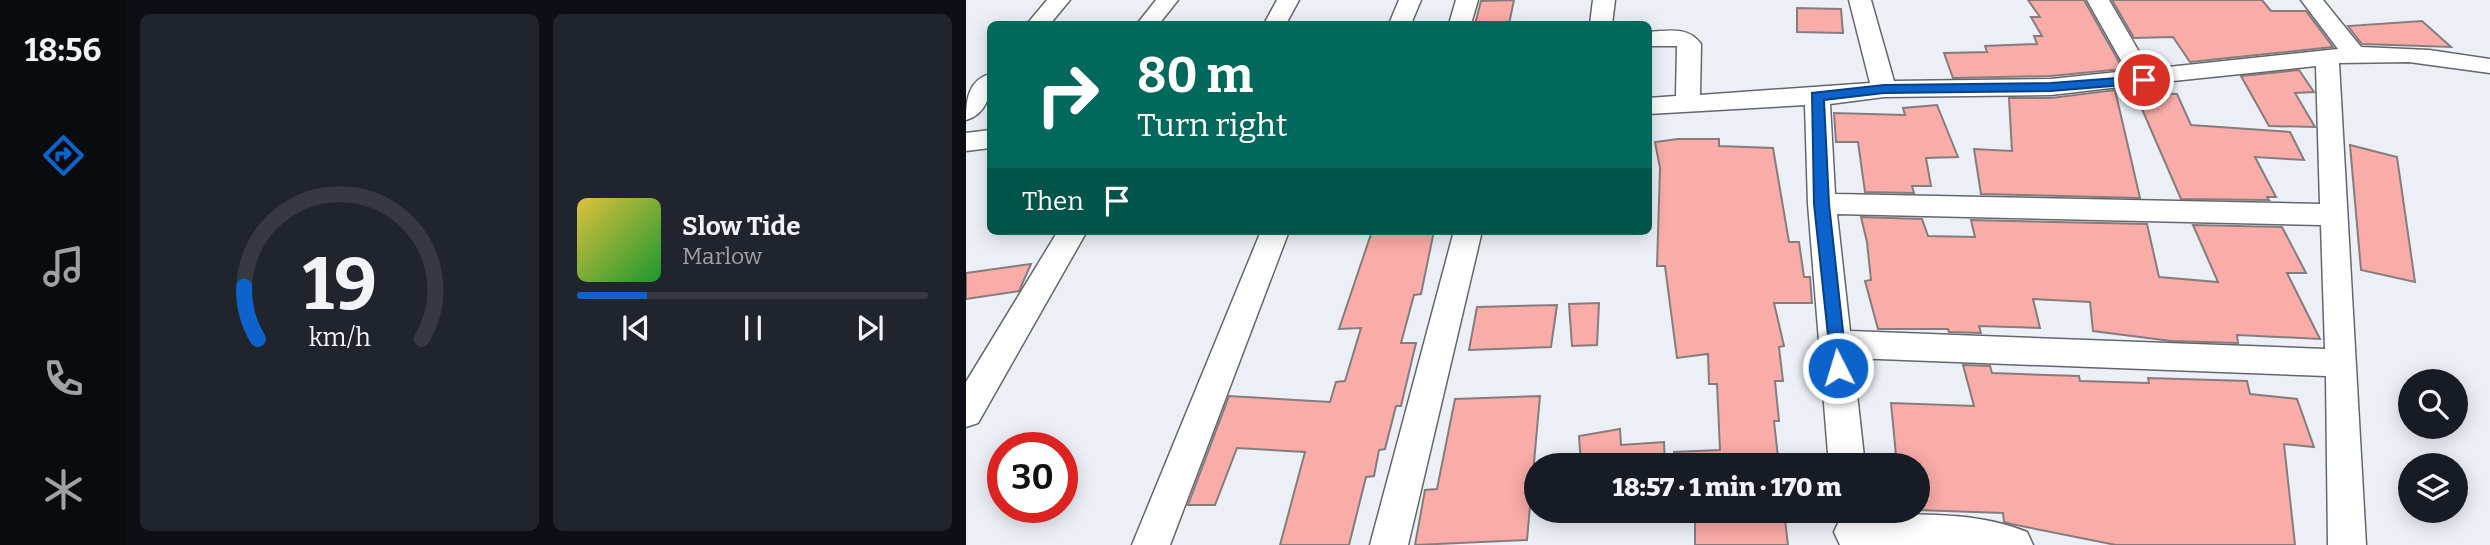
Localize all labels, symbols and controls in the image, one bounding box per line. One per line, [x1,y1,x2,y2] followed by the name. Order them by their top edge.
[25,31,101,69] text: 18:56
[1137,46,1253,105] text: 80 m
[1022,49,1113,140] icon: right
[2114,50,2174,110] pin
[2125,61,2163,99] icon: arrive
[1137,106,1288,144] text: Turn right
[39,131,88,180] icon: directions
[1098,182,1136,220] icon: arrive
[1022,186,1084,217] text: Then
[682,211,801,242] text: Slow Tide
[302,241,377,328] text: 19
[39,242,88,291] icon: music
[682,242,762,270] text: Marlow
[617,309,655,347] icon: previous
[734,309,772,347] icon: pause
[851,309,889,347] icon: next
[309,322,371,352] text: km/h
[1801,331,1875,405] position arrow
[39,354,88,403] icon: phone
[2398,369,2468,523] map controls
[2398,369,2468,439] button: search
[987,432,1078,523] speed limit sign: 30
[2398,453,2468,523] button: layers
[39,465,88,514] icon: climate
[1612,472,1842,503] text: 18:57 · 1 min · 170 m

